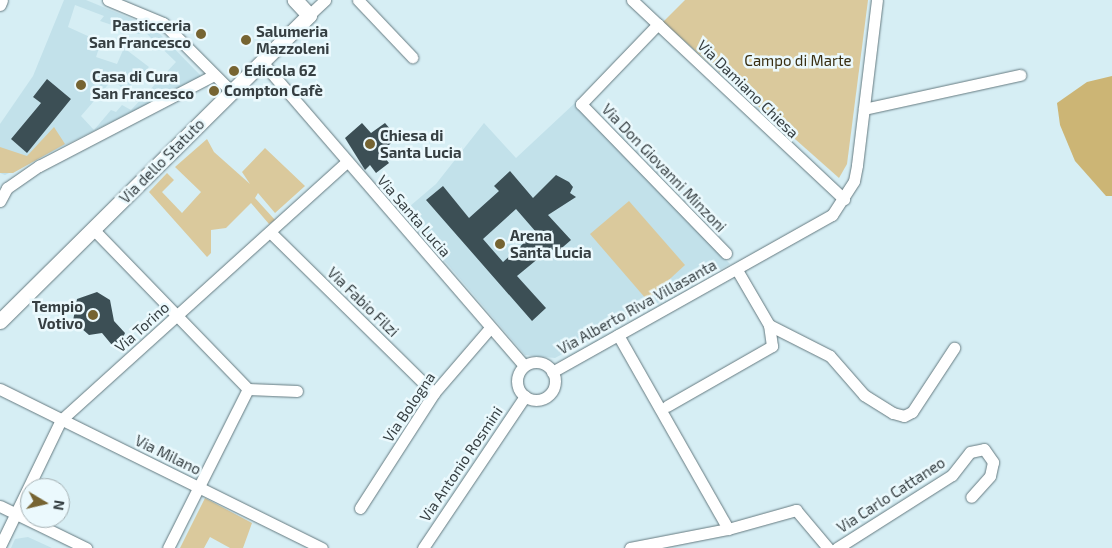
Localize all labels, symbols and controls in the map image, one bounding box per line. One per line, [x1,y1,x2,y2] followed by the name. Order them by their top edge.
[89,16,191,51] place label: Pasticceria San Francesco
[256,22,329,57] place label: Salumeria Mazzoleni
[195,28,207,40] marker: Pasticceria San Francesco
[240,34,252,46] marker: Salumeria Mazzoleni
[694,36,802,142] street label: Via Damiano Chiesa
[744,52,852,70] park label: Campo di Marte
[244,62,316,80] place label: Edicola 62
[228,65,240,77] marker: Edicola 62
[92,67,194,102] place label: Casa di Cura San Francesco
[74,78,88,92] marker: Casa di Cura San Francesco
[224,82,323,100] place label: Compton Cafè
[208,85,220,97] marker: Compton Cafè
[598,100,730,236] street label: Via Don Giovanni Minzoni
[116,115,208,207] street label: Via dello Statuto
[380,126,462,161] place label: Chiesa di Santa Lucia
[364,138,376,150] marker: Chiesa di Santa Lucia
[374,171,454,261] street label: Via Santa Lucia
[510,226,592,261] place label: Arena Santa Lucia
[494,238,506,250] marker: Arena Santa Lucia
[554,256,720,358] street label: Via Alberto Riva Villasanta
[324,264,402,340] street label: Via Fabio Filzi
[32,297,83,332] place label: Tempio Votivo
[111,298,173,356] street label: Via Torino
[87,309,99,321] marker: Tempio Votivo
[379,369,439,445] street label: Via Bologna
[416,403,506,525] street label: Via Antonio Rosmini
[132,431,204,479] street label: Via Milano
[834,453,948,537] street label: Via Carlo Cattaneo
[20,478,70,528] north arrow
[50,499,69,512] text: N

